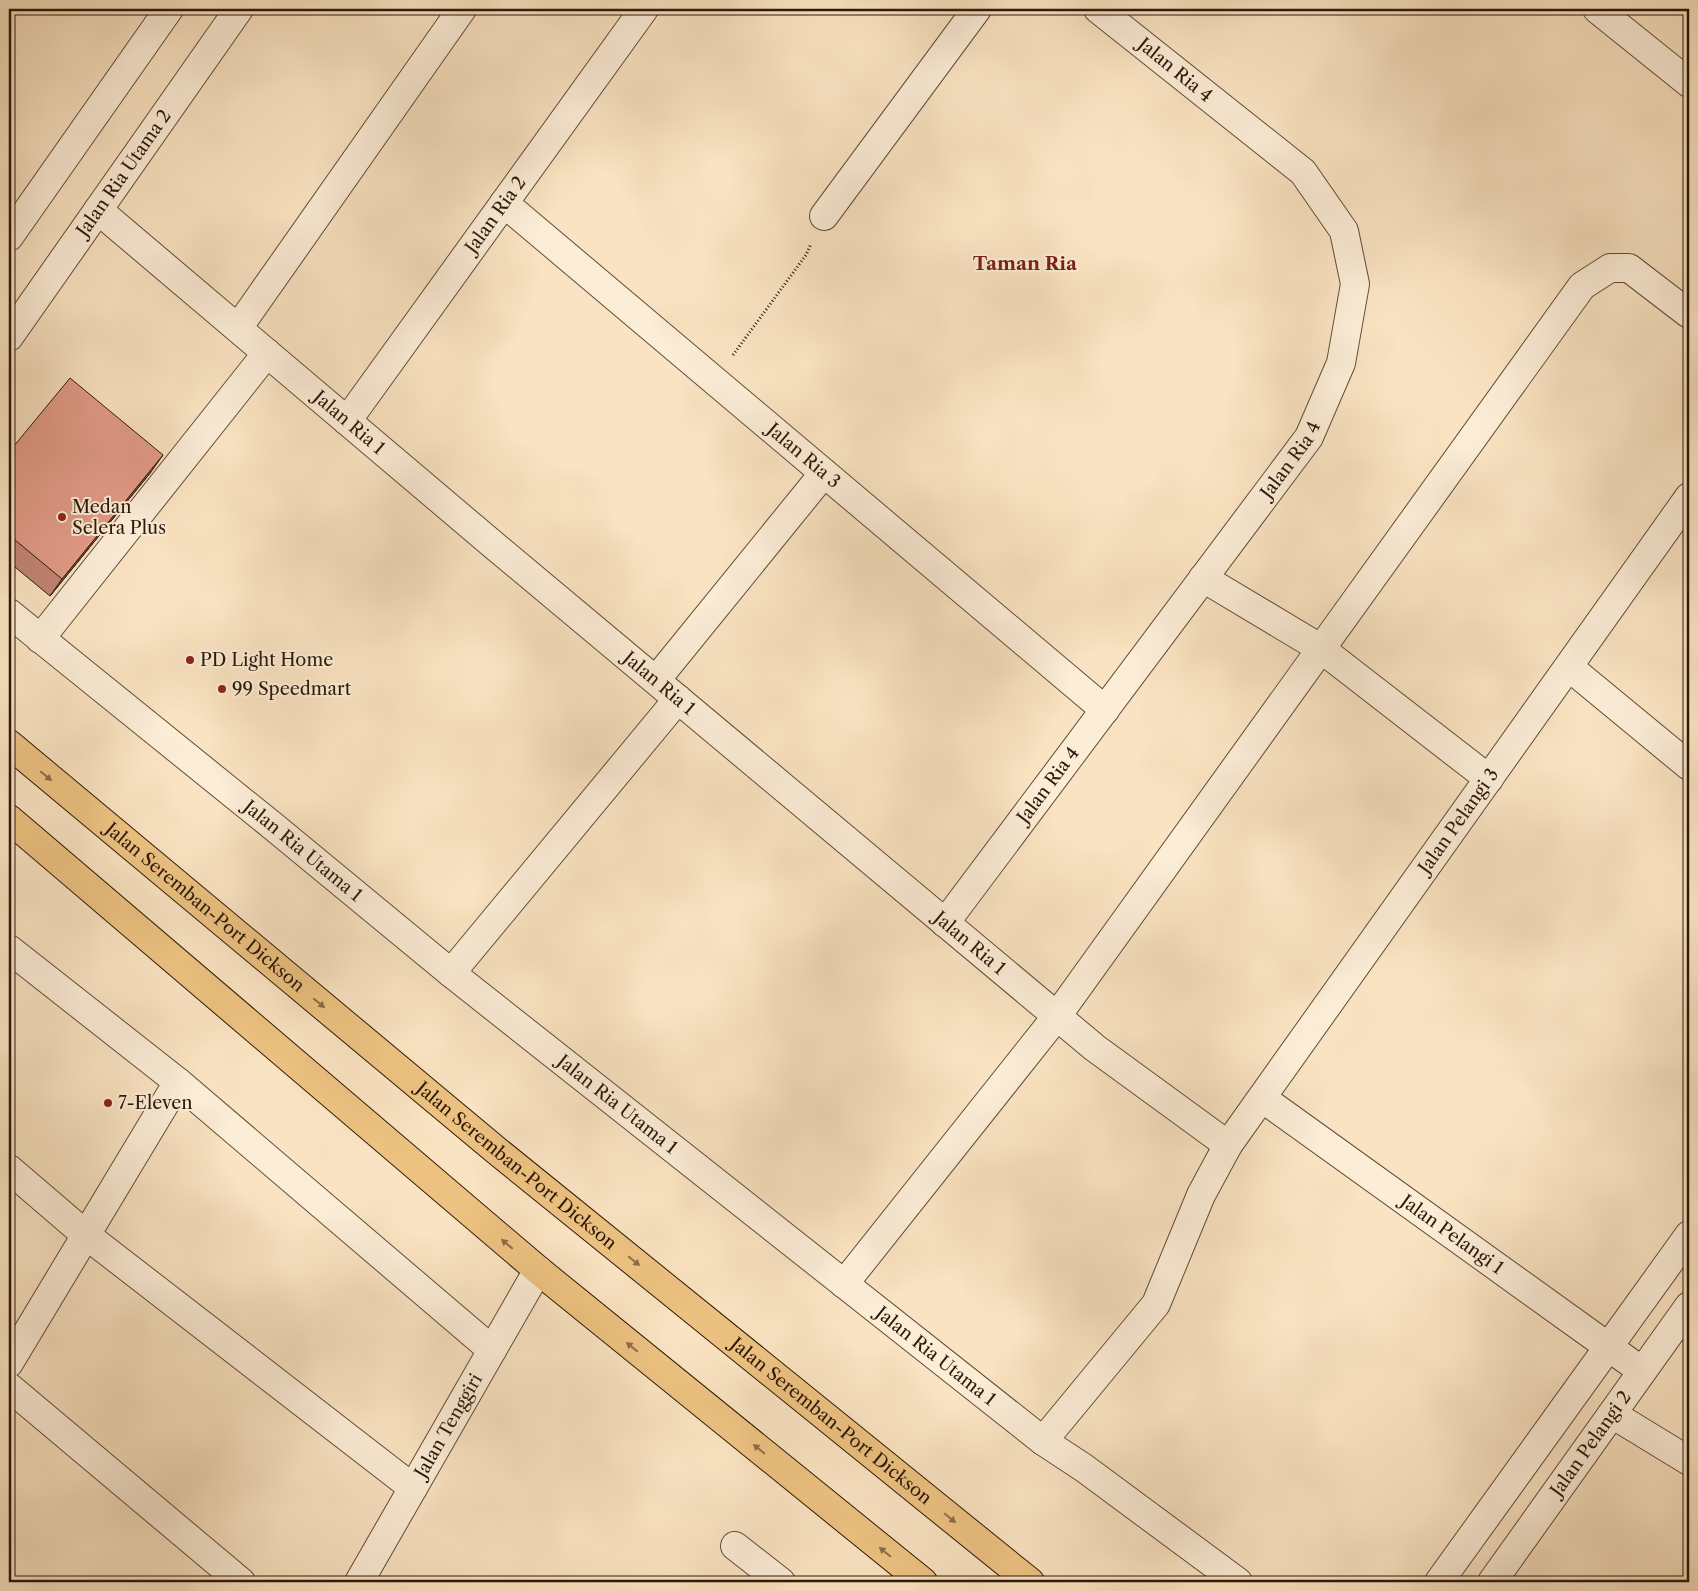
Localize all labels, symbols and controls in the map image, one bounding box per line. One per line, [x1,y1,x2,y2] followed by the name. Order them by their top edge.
[1131,31,1217,107] street label: Jalan Ria 4
[70,106,176,243] street label: Jalan Ria Utama 2
[459,172,531,260] street label: Jalan Ria 2
[973,252,1078,275] district label: Taman Ria
[306,384,390,459] street label: Jalan Ria 1
[760,417,845,493] street label: Jalan Ria 3
[1254,418,1325,505] street label: Jalan Ria 4
[72,496,166,539] place label: Medan Selera Plus
[56,511,68,523] marker: Medan Selera Plus
[616,645,700,720] street label: Jalan Ria 1
[200,649,333,671] place label: PD Light Home
[184,654,196,666] marker: PD Light Home
[232,678,352,700] place label: 99 Speedmart
[216,683,228,695] marker: 99 Speedmart
[1011,743,1084,830] street label: Jalan Ria 4
[1412,764,1503,880] street label: Jalan Pelangi 3
[39,770,52,781] one-way arrow
[237,794,367,906] street label: Jalan Ria Utama 1
[98,816,309,997] street label: Jalan Seremban-Port Dickson
[927,905,1010,980] street label: Jalan Ria 1
[312,997,325,1008] one-way arrow
[550,1048,682,1159] street label: Jalan Ria Utama 1
[409,1075,621,1254] street label: Jalan Seremban-Port Dickson
[118,1092,193,1114] place label: 7-Eleven
[102,1097,114,1109] marker: 7-Eleven
[1394,1188,1508,1279] street label: Jalan Pelangi 1
[501,1238,514,1249] one-way arrow
[627,1256,640,1267] one-way arrow
[869,1300,1001,1411] street label: Jalan Ria Utama 1
[723,1331,936,1509] street label: Jalan Seremban-Port Dickson
[626,1341,639,1352] one-way arrow
[408,1369,487,1485] street label: Jalan Tenggiri
[1544,1387,1636,1503] street label: Jalan Pelangi 2
[752,1444,765,1455] one-way arrow
[944,1512,957,1523] one-way arrow
[879,1546,892,1557] one-way arrow

